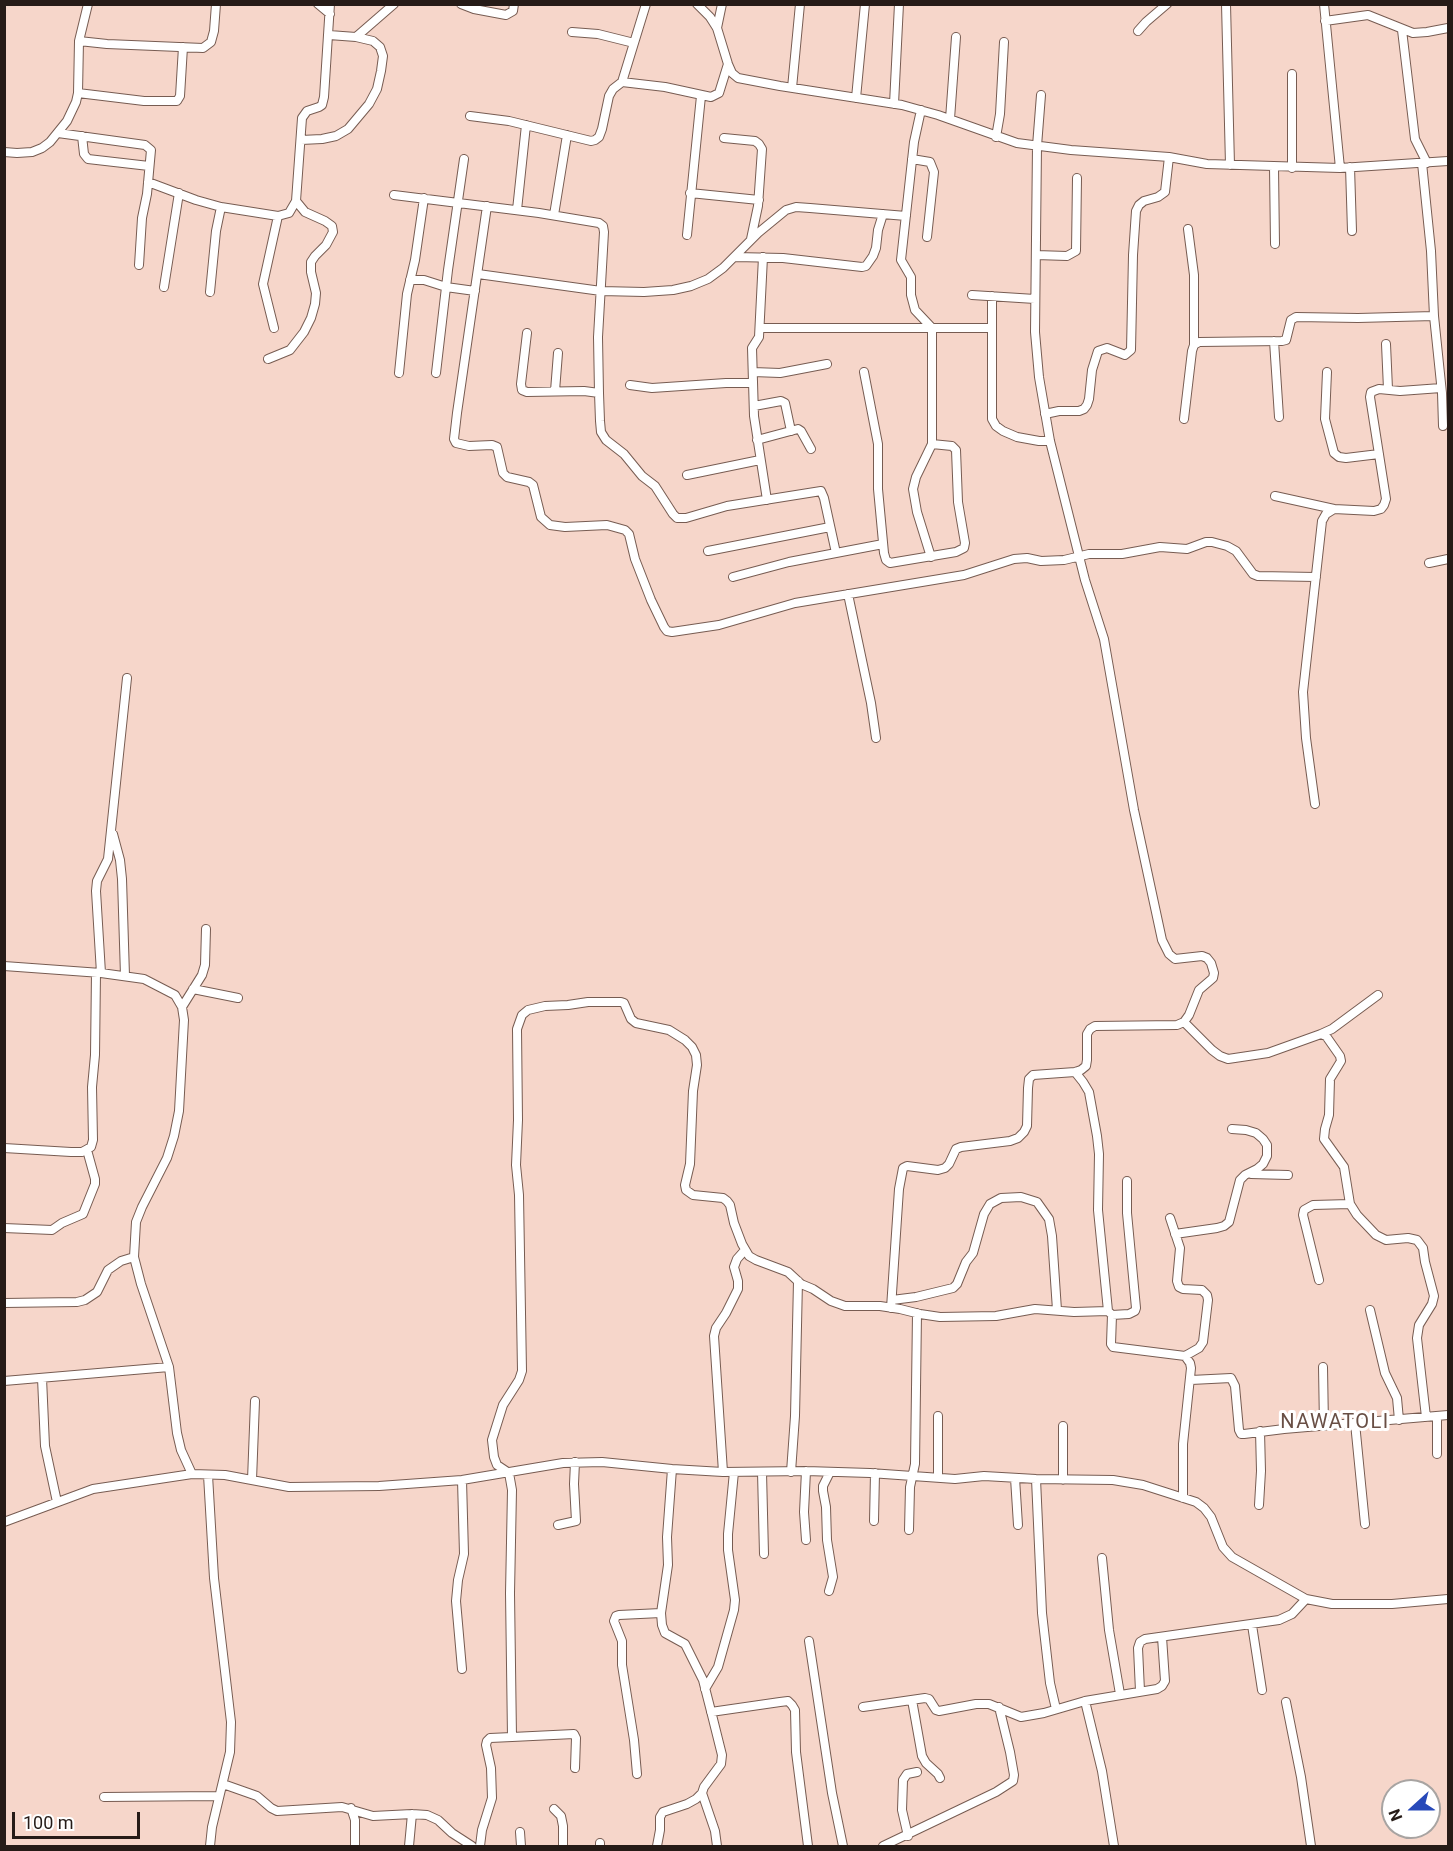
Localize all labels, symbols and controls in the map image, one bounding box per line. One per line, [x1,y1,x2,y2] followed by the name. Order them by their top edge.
[1280,1411,1390,1435] district label: NAWATOLI
[1381,1779,1441,1839] north arrow
[15,1800,142,1838] scale bar
[1385,1806,1406,1824] text: N
[23,1812,74,1833] text: 100 m

